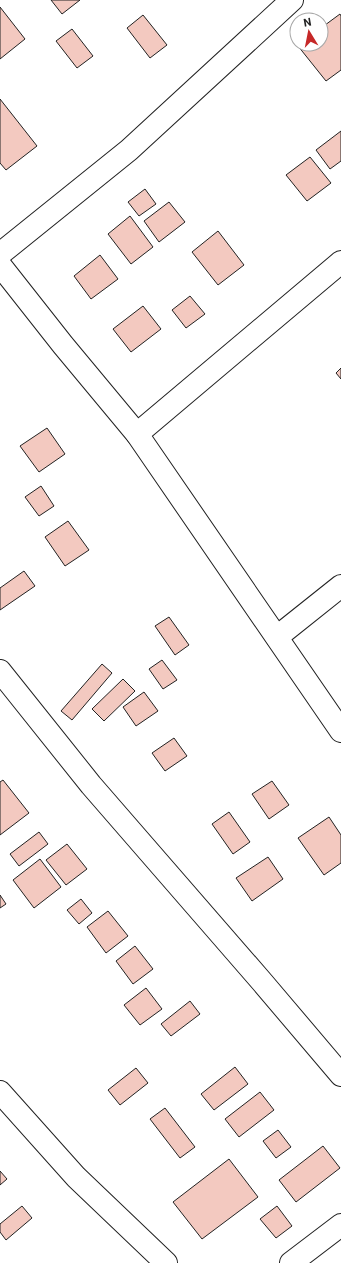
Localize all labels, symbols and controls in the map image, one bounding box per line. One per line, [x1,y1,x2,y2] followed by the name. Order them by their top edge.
[289,12,329,52] north arrow
[302,16,313,30] text: N

